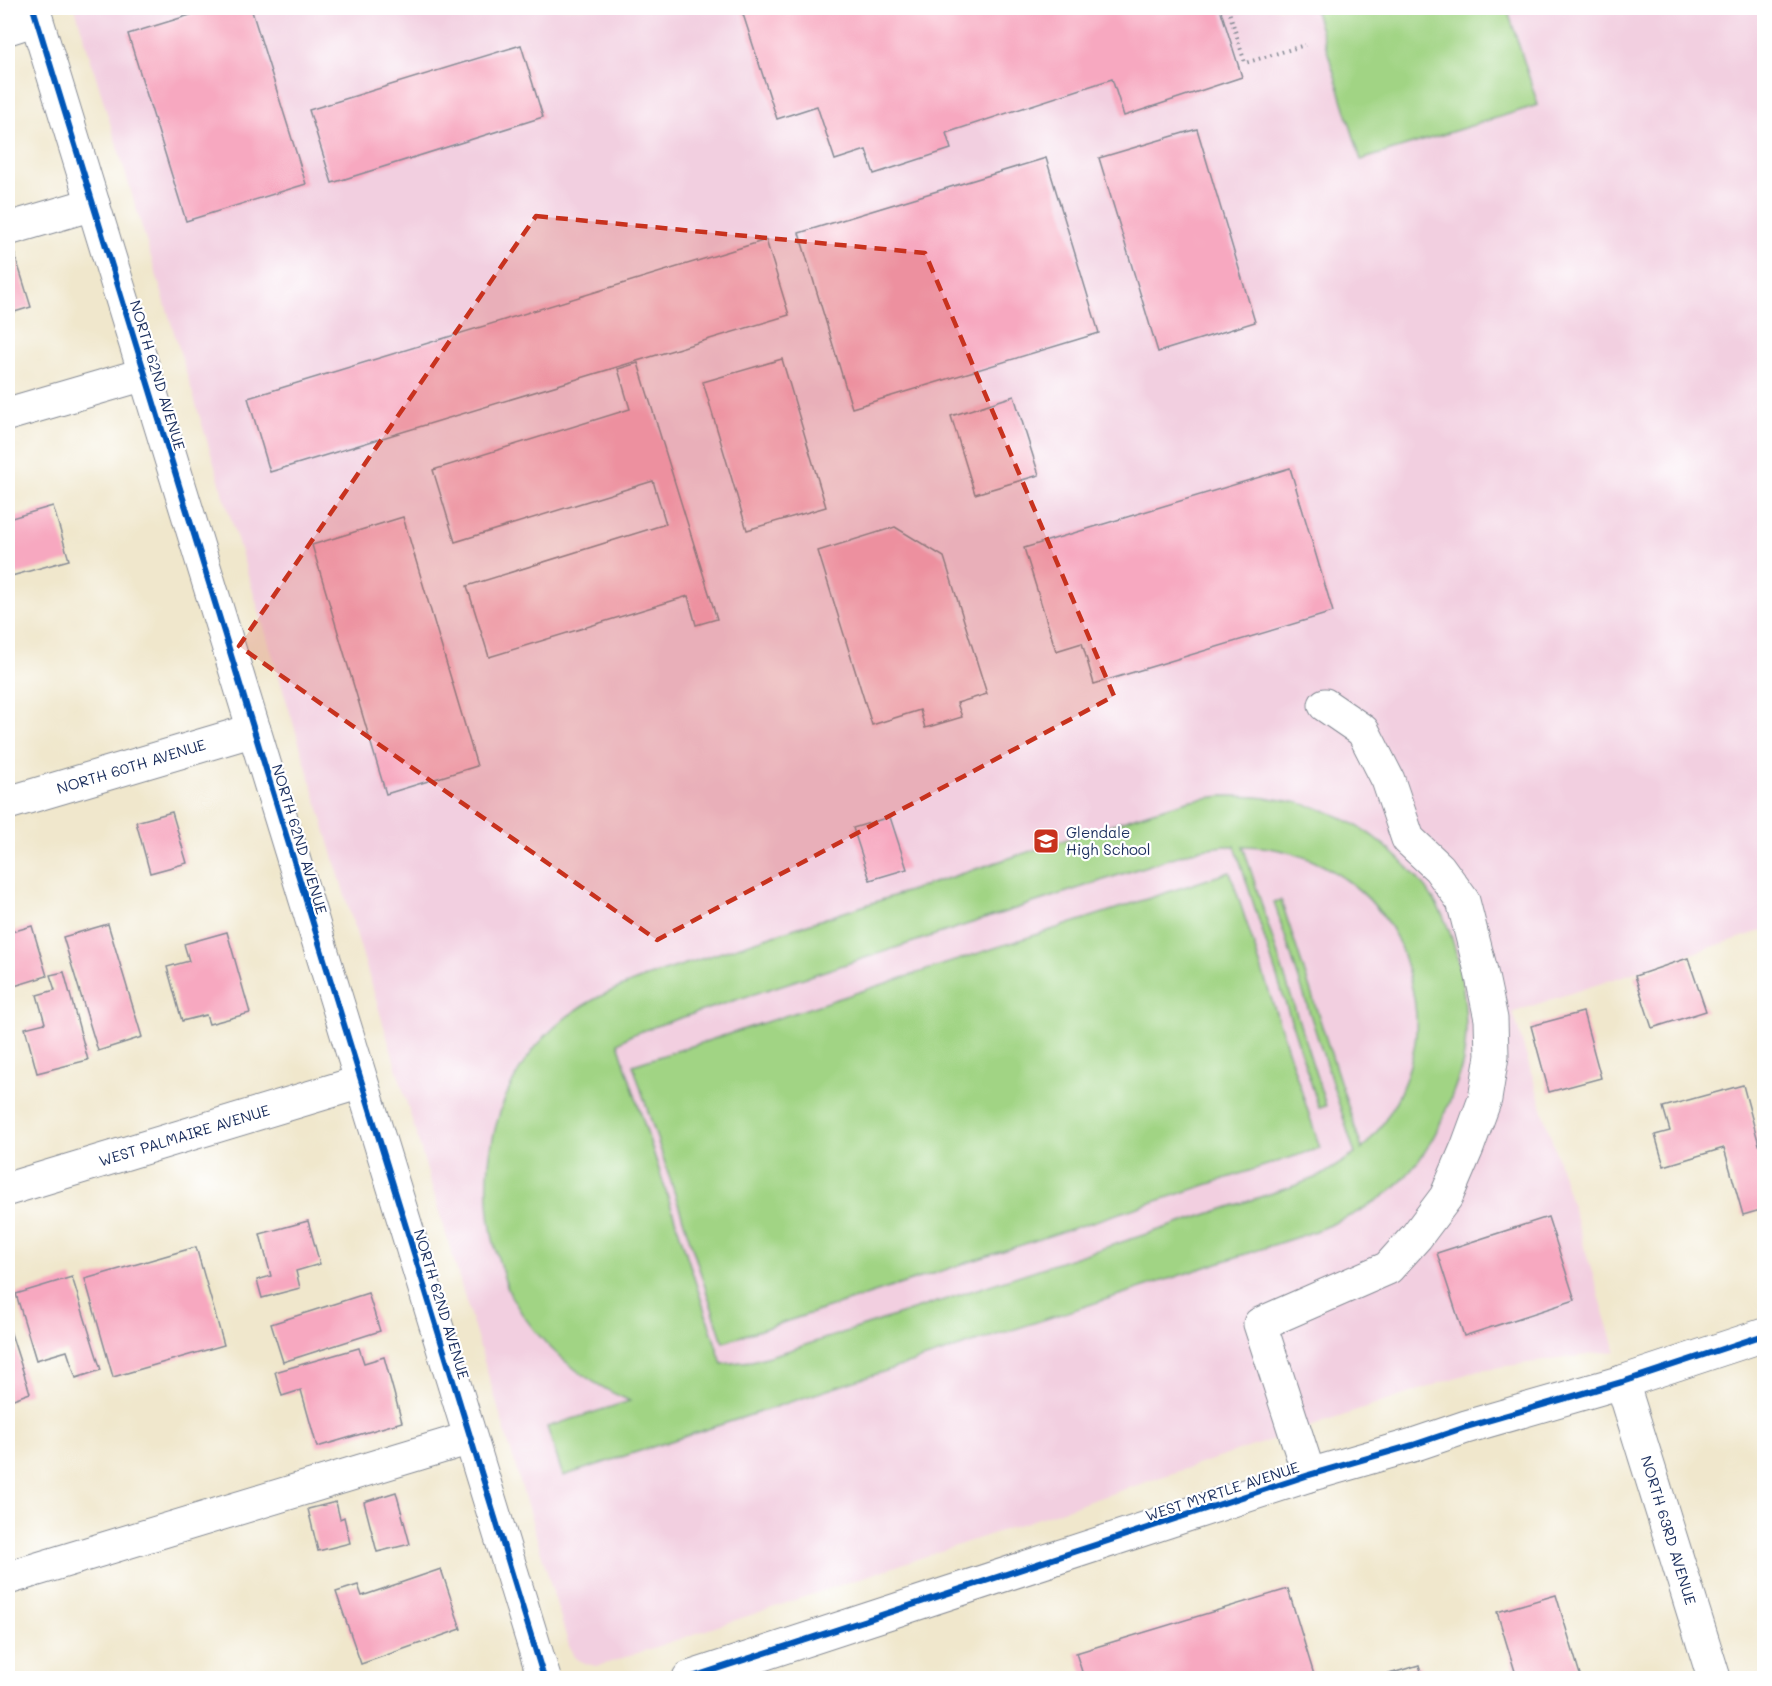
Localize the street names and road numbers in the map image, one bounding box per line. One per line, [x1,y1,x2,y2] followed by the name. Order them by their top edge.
[126,297,190,453] street label: NORTH 62ND AVENUE
[54,734,208,798] street label: NORTH 60TH AVENUE
[268,761,332,917] street label: NORTH 62ND AVENUE
[96,1099,272,1171] street label: WEST PALMAIRE AVENUE
[410,1226,474,1382] street label: NORTH 62ND AVENUE
[1637,1453,1701,1607] street label: NORTH 63RD AVENUE
[1143,1457,1302,1525] street label: WEST MYRTLE AVENUE

